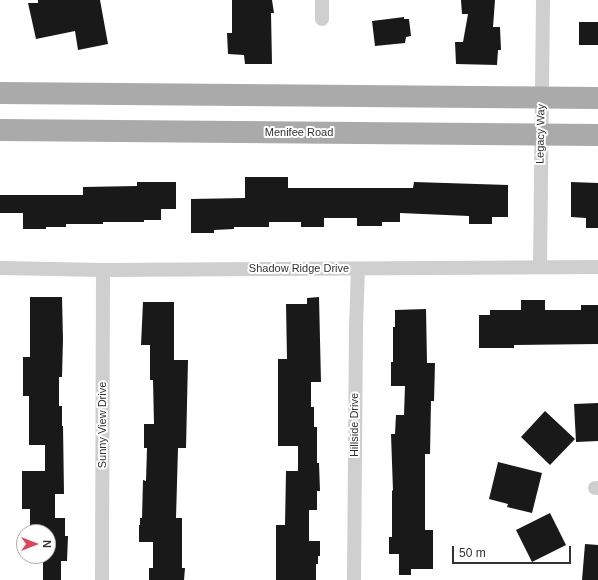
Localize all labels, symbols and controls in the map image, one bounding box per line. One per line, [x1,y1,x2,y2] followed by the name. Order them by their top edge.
[534,104,548,164] street label: Legacy Way
[265,126,333,140] street label: Menifee Road
[249,262,349,276] street label: Shadow Ridge Drive
[96,382,110,468] street label: Sunny View Drive
[348,393,362,457] street label: Hillside Drive
[16,524,56,564] north arrow
[454,538,573,564] scale bar
[41,540,53,548] text: N
[459,546,486,560] text: 50 m

